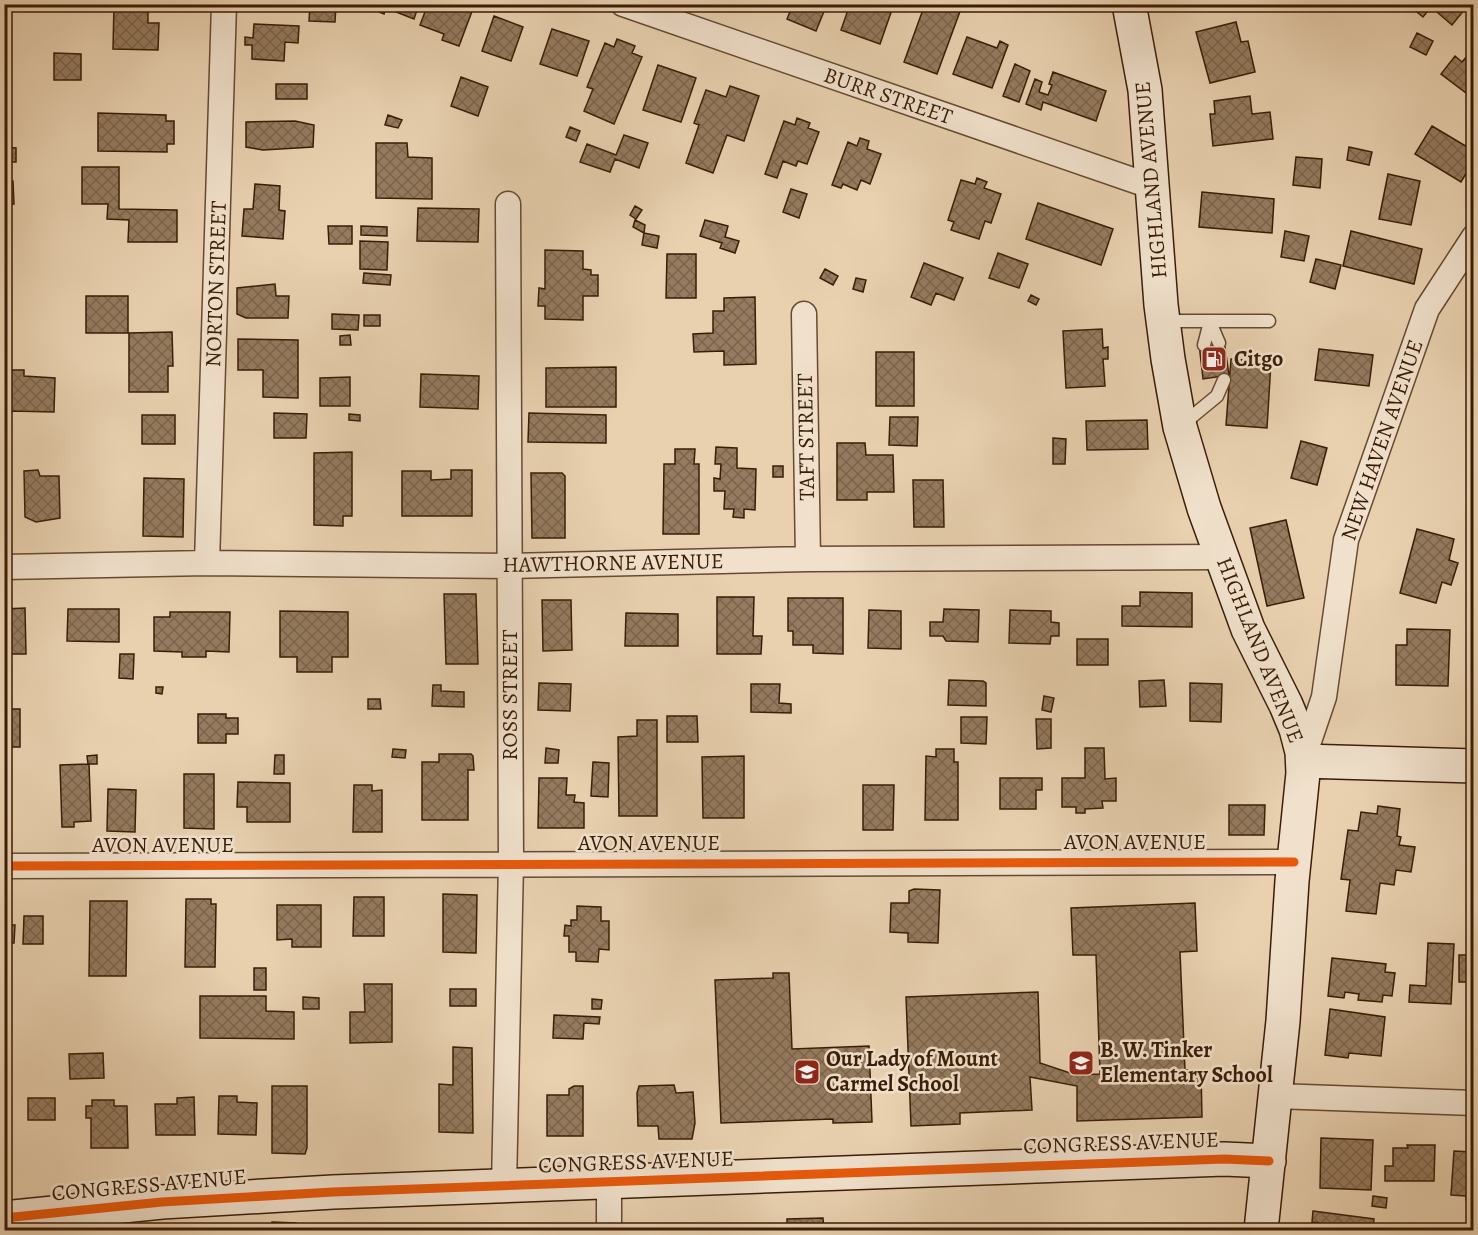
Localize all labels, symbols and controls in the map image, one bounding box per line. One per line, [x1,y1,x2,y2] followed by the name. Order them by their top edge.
[820,60,956,132] street label: BURR STREET
[1127,80,1175,280] street label: HIGHLAND AVENUE
[198,200,234,368] street label: NORTON STREET
[1334,335,1430,545] street label: NEW HAVEN AVENUE
[1199,344,1229,374] fuel station icon: Citgo
[1234,344,1283,374] place label: Citgo
[790,373,822,501] street label: TAFT STREET
[502,546,724,580] street label: HAWTHORNE AVENUE
[1209,553,1311,747] street label: HIGHLAND AVENUE
[495,629,525,761] street label: ROSS STREET
[1063,827,1206,857] street label: AVON AVENUE
[577,828,720,858] street label: AVON AVENUE
[91,830,234,860] street label: AVON AVENUE
[1100,1035,1273,1090] place label: B. W. Tinker Elementary School
[826,1044,998,1099] place label: Our Lady of Mount Carmel School
[1066,1048,1096,1078] school or university icon: B. W. Tinker Elementary School
[792,1057,822,1087] school or university icon: Our Lady of Mount Carmel School
[1023,1125,1219,1161] street label: CONGRESS AVENUE
[538,1144,734,1180] street label: CONGRESS AVENUE
[50,1162,248,1208] street label: CONGRESS AVENUE

